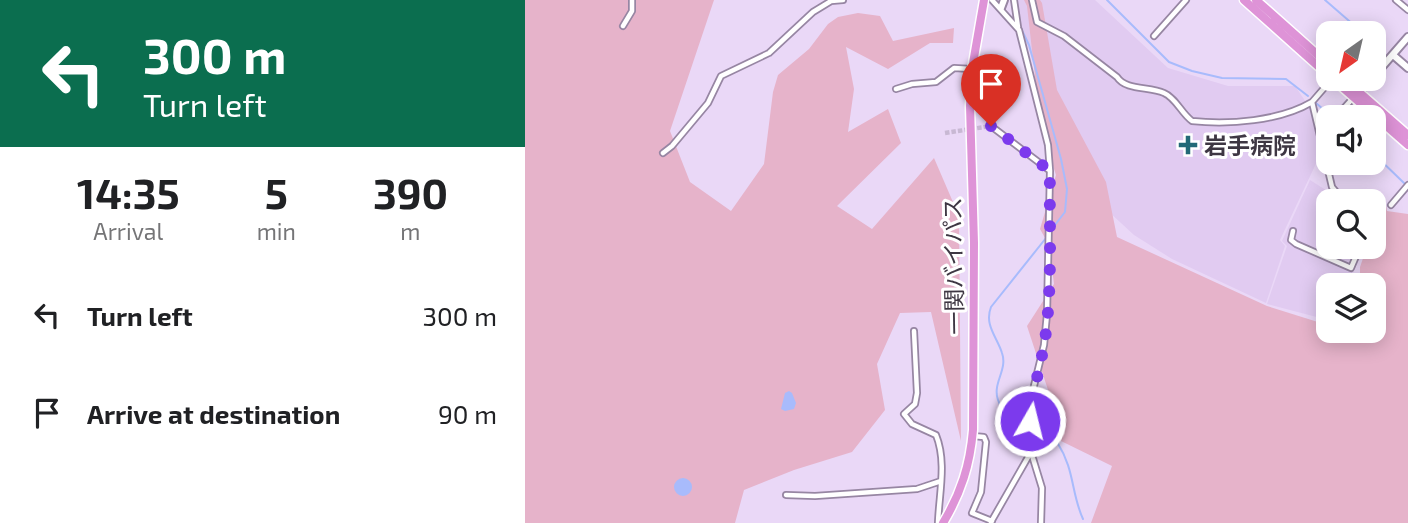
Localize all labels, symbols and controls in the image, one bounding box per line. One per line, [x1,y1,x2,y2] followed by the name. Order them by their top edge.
[1316,21,1386,91] north arrow
[1316,21,1386,343] map controls
[143,25,286,84] text: 300 m
[28,28,119,119] icon: left
[961,54,1021,126] pin
[972,65,1010,103] icon: arrive
[143,85,267,123] text: Turn left
[1316,105,1386,175] button: sound
[1204,131,1296,159] place label: 岩手病院
[1178,135,1198,155] marker: 岩手病院
[77,167,180,217] text: 14:35
[265,167,288,217] text: 5
[373,167,448,217] text: 390
[1316,189,1386,259] button: search
[938,197,968,335] street label: 一関バイパス
[93,217,163,245] text: Arrival
[257,217,296,245] text: min
[400,217,421,245] text: m
[1316,273,1386,343] button: layers
[28,296,66,334] icon: left
[87,300,193,331] text: Turn left
[423,300,497,331] text: 300 m
[993,384,1067,458] position arrow
[28,394,66,432] icon: arrive
[87,398,340,429] text: Arrive at destination
[438,398,497,429] text: 90 m

